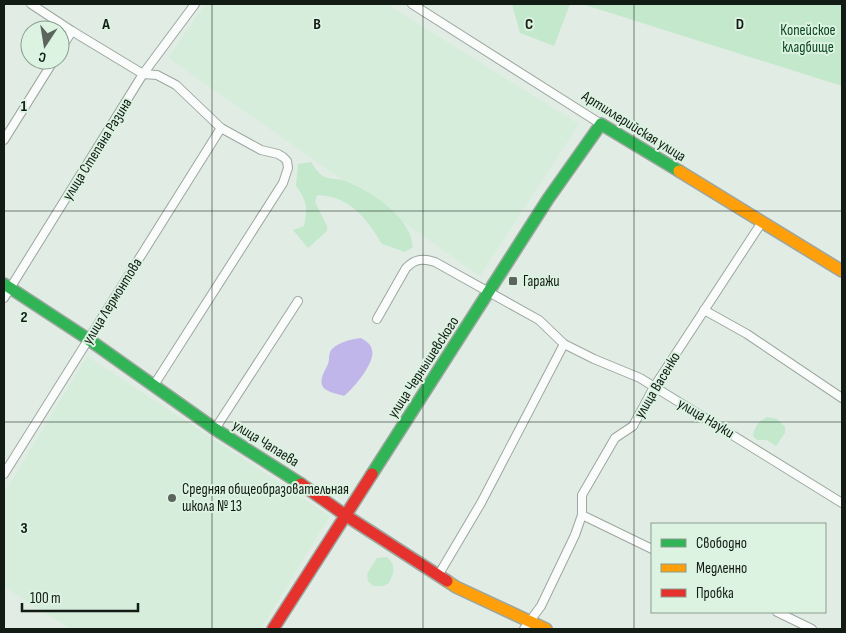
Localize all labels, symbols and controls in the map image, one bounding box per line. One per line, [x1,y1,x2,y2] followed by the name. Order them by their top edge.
[101,15,110,34] text: A
[313,15,321,34] text: B
[525,15,533,34] text: C
[736,15,744,34] text: D
[20,20,70,70] north arrow
[780,21,836,57] park label: Копейское кладбище
[37,48,48,66] text: С
[577,86,690,166] street label: Артиллерийская улица
[58,95,137,204] street label: улица Степана Разина
[21,97,28,116] text: 1
[78,254,147,348] street label: улица Лермонтова
[523,272,560,291] place label: Гаражи
[507,275,519,287] marker: Гаражи
[20,308,28,327] text: 2
[384,313,463,422] street label: улица Чернышевского
[630,349,685,422] street label: улица Васенко
[674,394,738,443] street label: улица Науки
[229,416,303,471] street label: улица Чапаева
[182,480,349,516] place label: Средняя общеобразовательная школа № 13
[166,492,178,504] marker: Средняя общеобразовательная школа № 13
[20,519,28,538] text: 3
[651,523,826,613] legend
[696,534,747,553] text: Свободно
[696,559,747,578] text: Медленно
[22,580,139,612] scale bar
[696,584,734,603] text: Пробка
[30,589,61,608] text: 100 m

